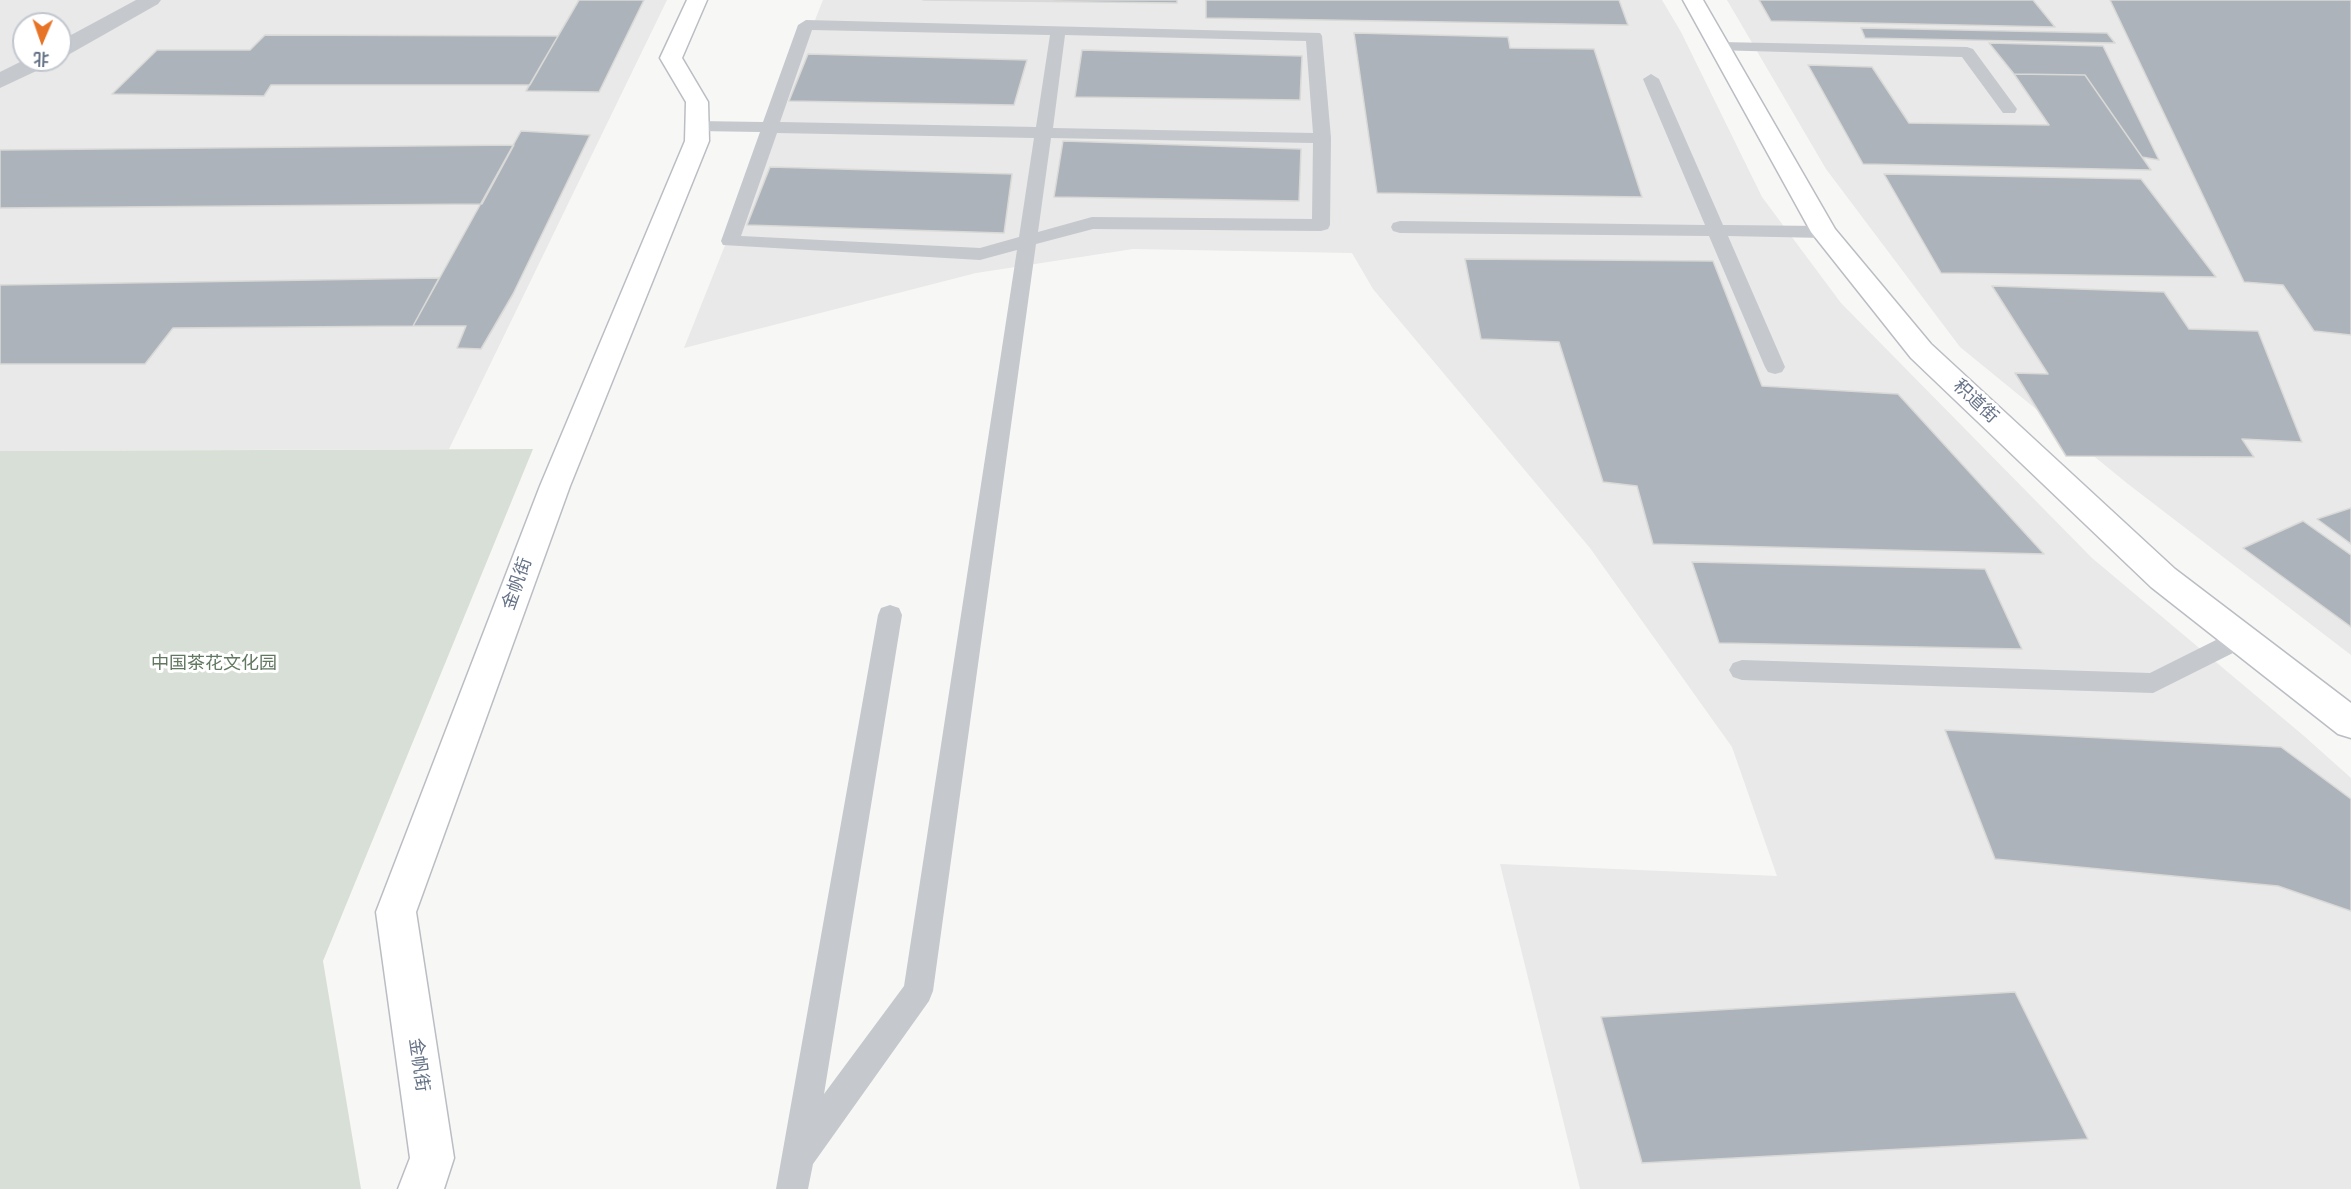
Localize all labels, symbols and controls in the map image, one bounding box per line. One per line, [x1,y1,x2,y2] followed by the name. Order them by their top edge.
[12,12,72,72] north arrow
[33,47,50,70] text: 北
[1948,376,2002,428] street label: 积道街
[499,555,537,613] street label: 金帆街
[151,653,277,675] park label: 中国茶花文化园
[404,1037,432,1093] street label: 金帆街

